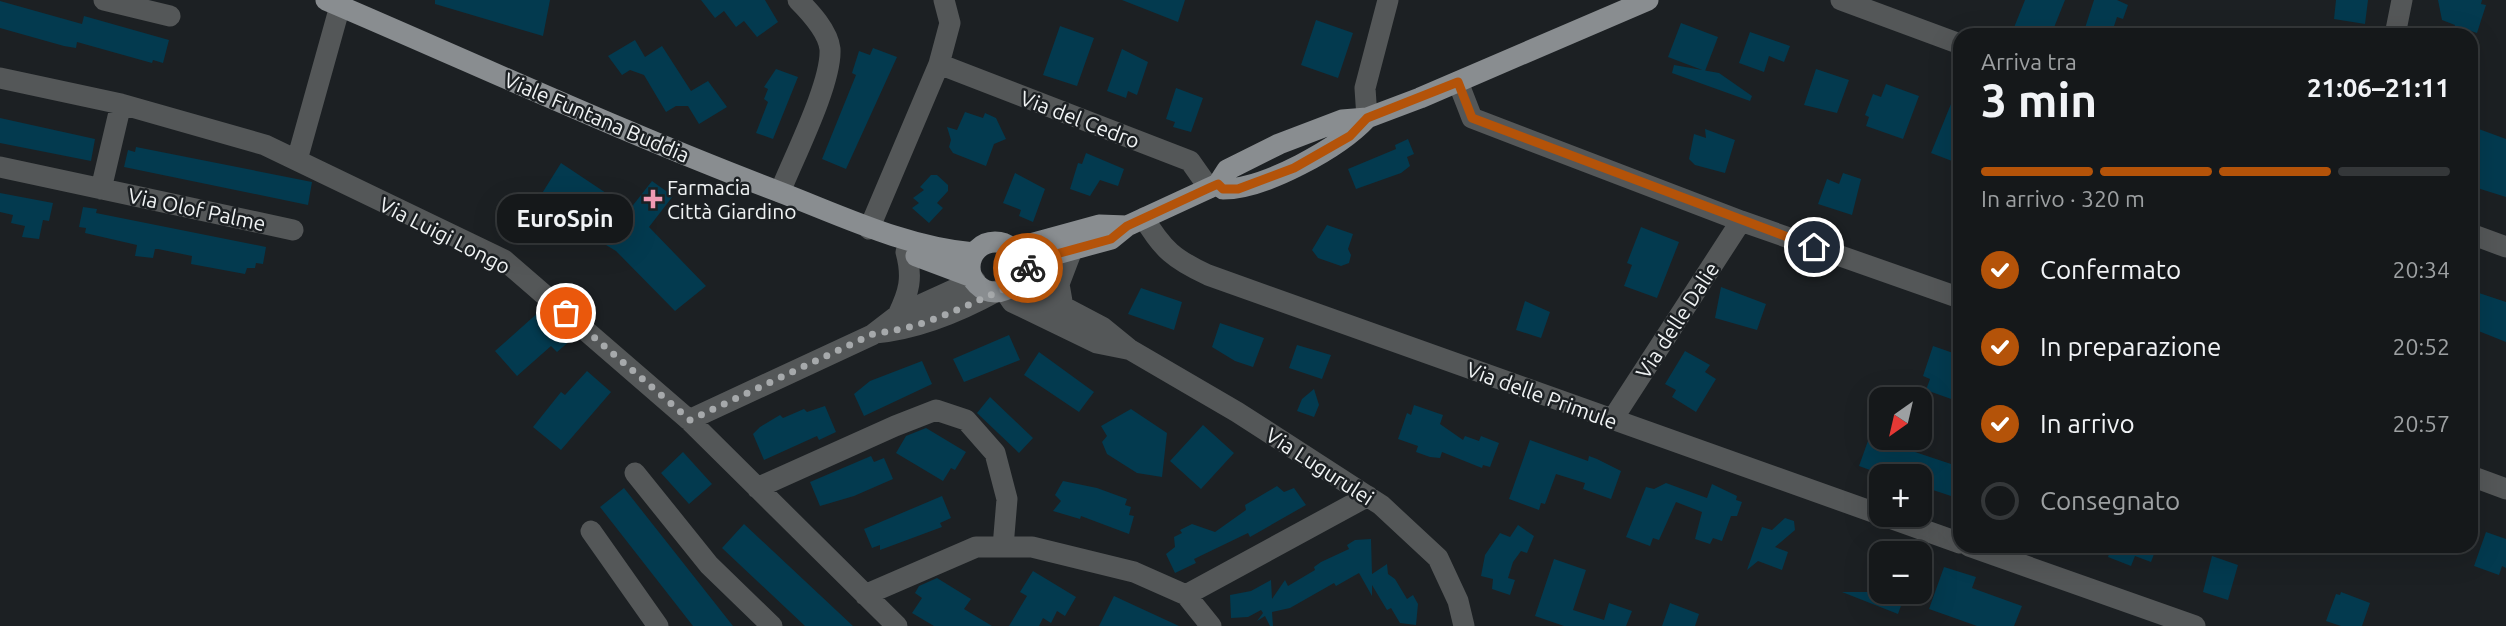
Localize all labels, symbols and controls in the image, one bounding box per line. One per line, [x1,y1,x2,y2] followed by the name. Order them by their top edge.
[1981,49,2077,74] text: Arriva tra
[501,67,693,167] street label: Viale Funtana Buddia
[2307,73,2450,102] text: 21:06–21:11
[1981,74,2097,126] text: 3 min
[1017,85,1143,153] street label: Via del Cedro
[667,175,796,223] place label: Farmacia Città Giardino
[126,183,268,235] street label: Via Olof Palme
[1981,186,2145,211] text: In arrivo · 320 m
[645,191,661,207] marker: Farmacia Città Giardino
[375,192,515,278] street label: Via Luigi Longo
[498,194,634,243] callout: EuroSpin
[517,206,613,231] text: EuroSpin
[1784,217,1844,277] pin
[1795,228,1833,266] icon: home
[993,233,1063,303] courier
[1009,249,1047,287] icon: bike
[1981,251,2019,289] icon: check
[2040,255,2181,284] text: Confermato
[1630,257,1724,383] street label: Via delle Dalie
[2392,257,2450,282] text: 20:34
[536,283,596,343] pin
[547,294,585,332] icon: bag
[1981,328,2019,366] icon: check
[2040,332,2221,361] text: In preparazione
[2392,334,2450,359] text: 20:52
[1463,357,1621,433] street label: Via delle Primule
[1869,387,1932,450] north arrow
[1869,387,1932,604] map controls
[1981,405,2019,443] icon: check
[2040,409,2135,438] text: In arrivo
[2392,411,2450,436] text: 20:57
[1262,422,1378,510] street label: Via Lugurulei
[1869,464,1932,527] button: +
[2040,486,2180,515] text: Consegnato
[1869,541,1932,604] button: −

